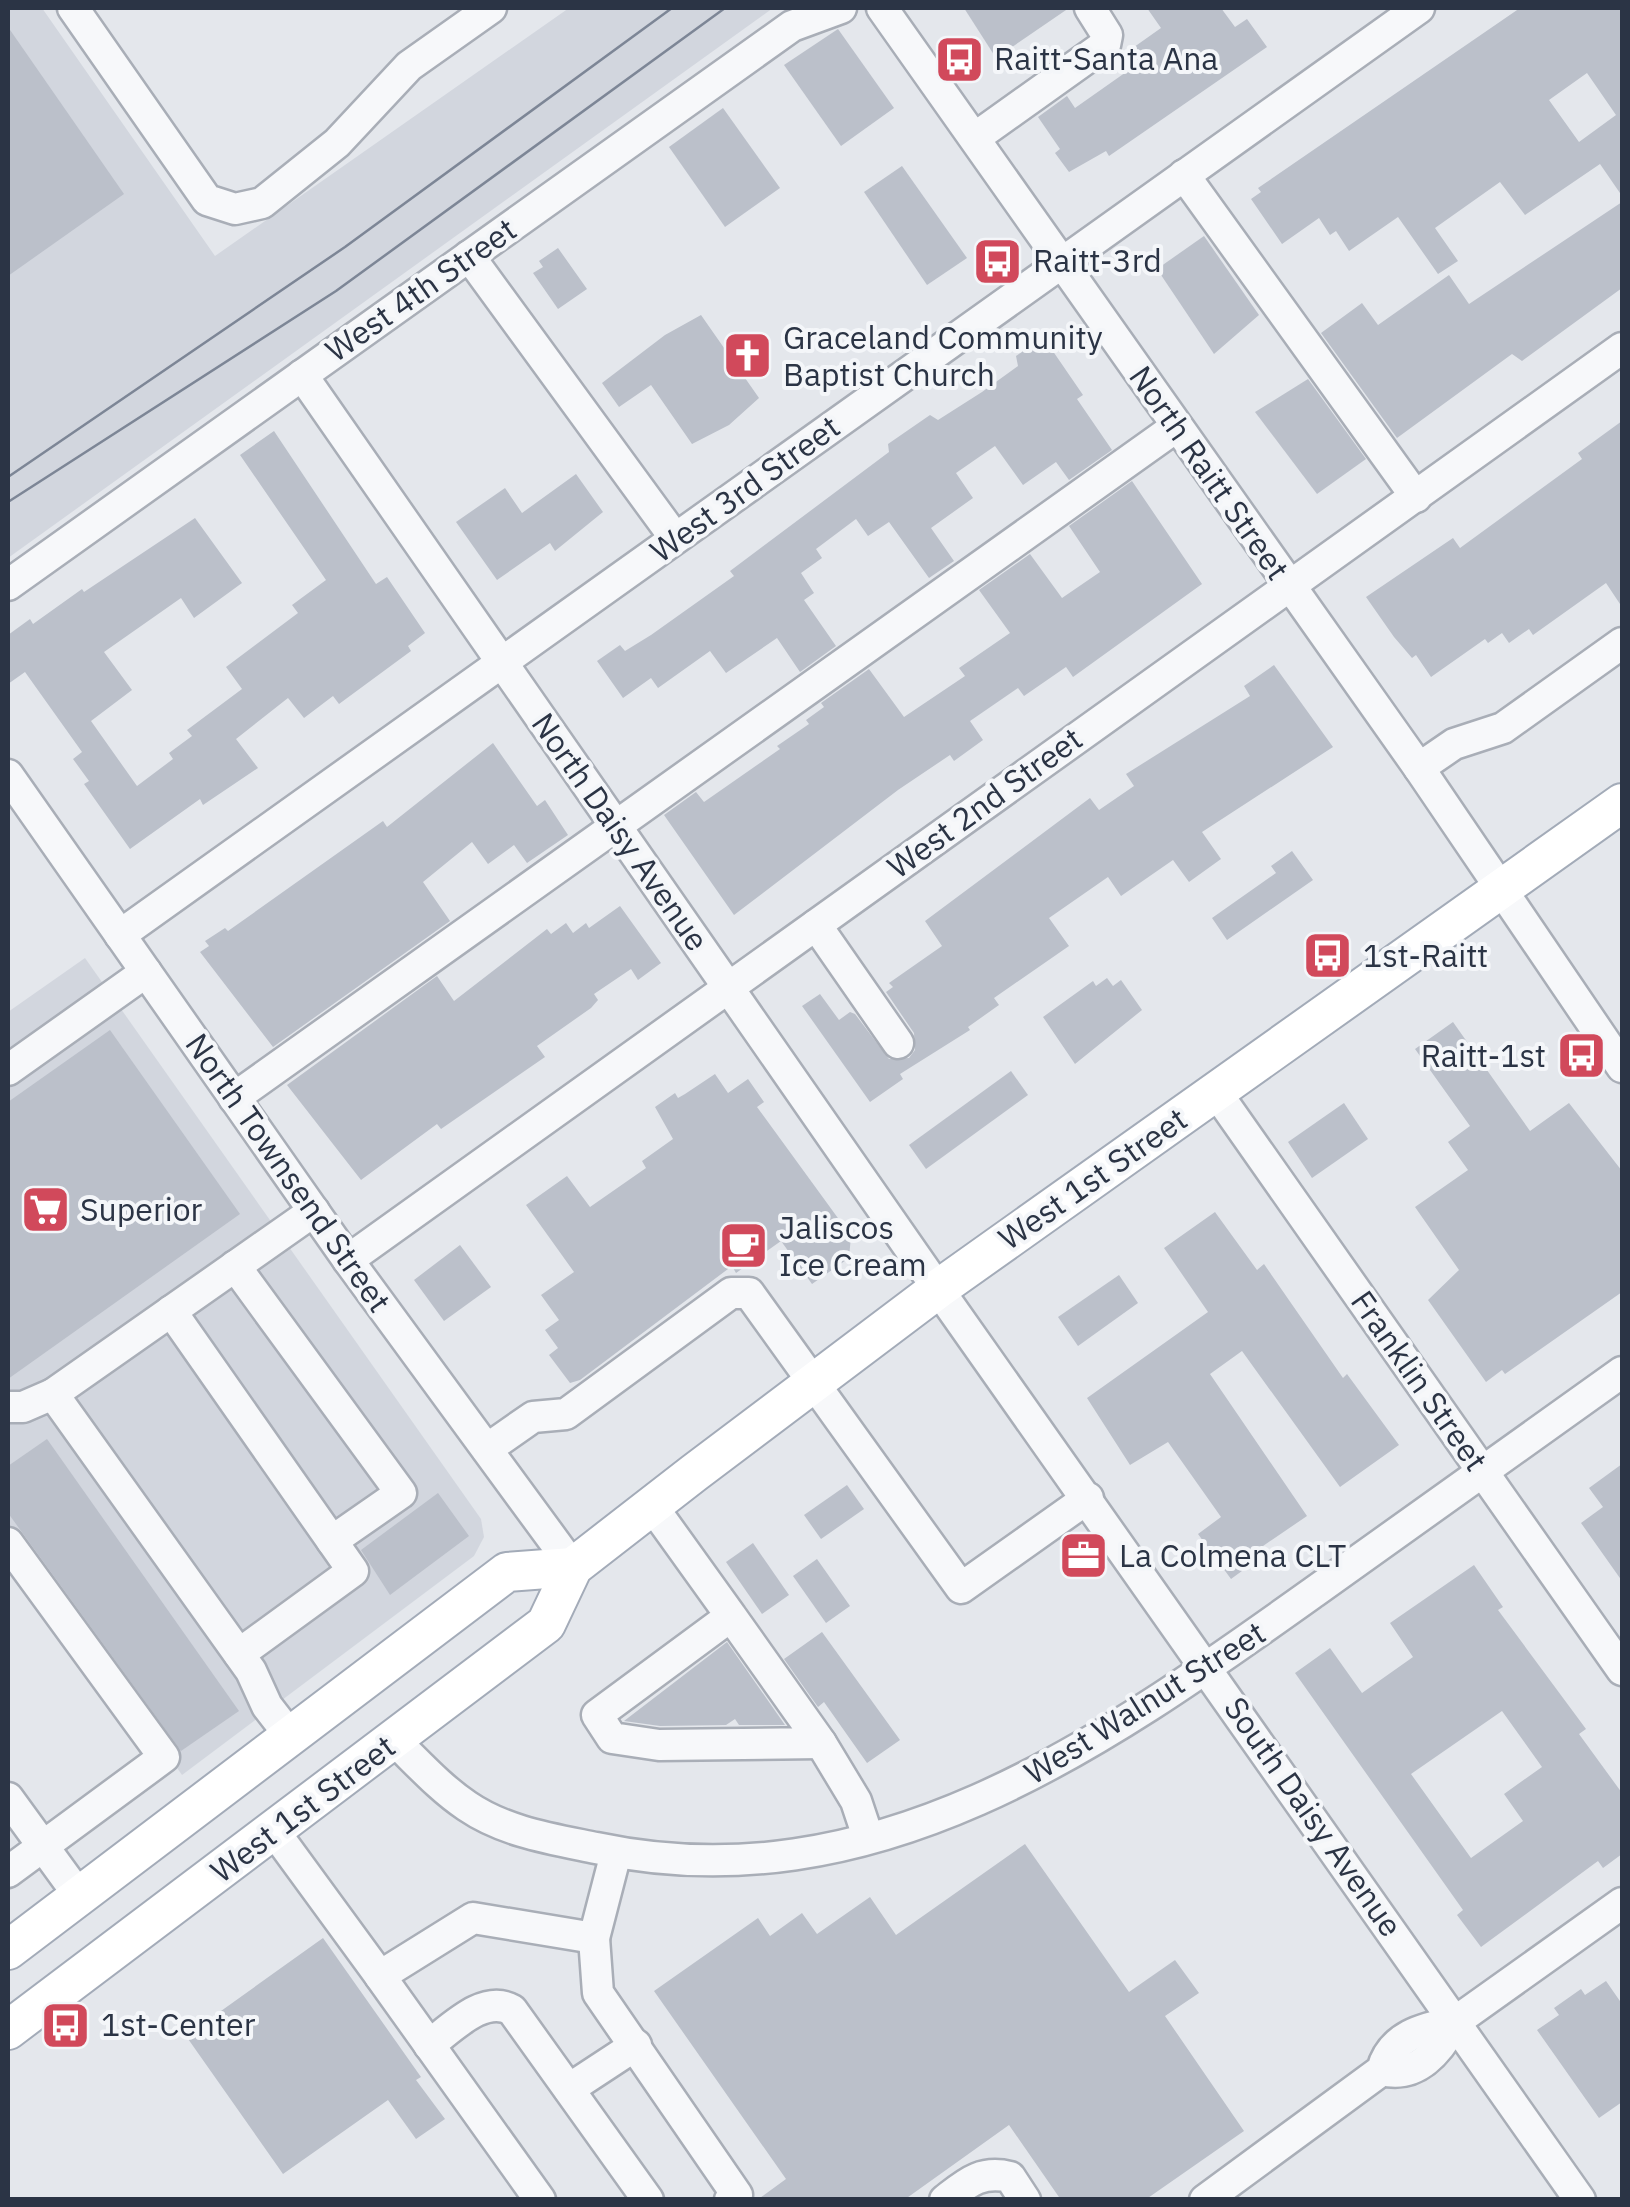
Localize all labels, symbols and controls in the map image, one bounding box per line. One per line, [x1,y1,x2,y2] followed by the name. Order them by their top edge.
[933,33,985,85] bus stop icon: Raitt-Santa Ana
[994,37,1218,79] place label: Raitt-Santa Ana
[317,208,524,371] street label: West 4th Street
[972,235,1024,287] bus stop icon: Raitt-3rd
[1033,239,1162,281] place label: Raitt-3rd
[783,316,1103,395] place label: Graceland Community Baptist Church
[722,330,774,382] church icon: Graceland Community Baptist Church
[1120,357,1299,588] street label: North Raitt Street
[641,405,848,571] street label: West 3rd Street
[523,704,719,959] street label: North Daisy Avenue
[879,717,1090,887] street label: West 2nd Street
[1302,930,1354,982] bus stop icon: 1st-Raitt
[1363,934,1488,976] place label: 1st-Raitt
[177,1025,401,1320] street label: North Townsend Street
[1555,1030,1607,1082] bus stop icon: Raitt-1st
[1421,1034,1546,1076] place label: Raitt-1st
[990,1098,1195,1259] street label: West 1st Street
[19,1184,71,1236] supermarket icon: Superior
[80,1188,203,1230] place label: Superior
[779,1206,927,1285] place label: Jaliscos Ice Cream
[718,1220,770,1272] cafe icon: Jaliscos Ice Cream
[1342,1282,1498,1479] street label: Franklin Street
[1058,1530,1110,1582] office icon: La Colmena CLT
[1119,1534,1346,1576] place label: La Colmena CLT
[1016,1611,1273,1793] street label: West Walnut Street
[1215,1688,1412,1945] street label: South Daisy Avenue
[202,1725,403,1891] street label: West 1st Street
[40,1999,92,2051] bus stop icon: 1st-Center
[101,2003,256,2045] place label: 1st-Center

